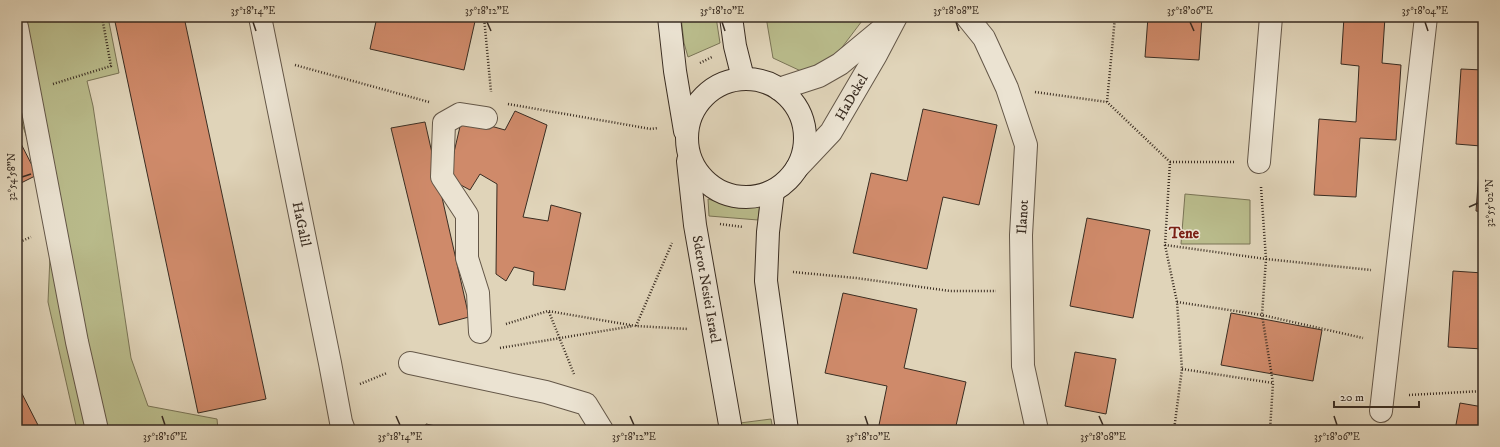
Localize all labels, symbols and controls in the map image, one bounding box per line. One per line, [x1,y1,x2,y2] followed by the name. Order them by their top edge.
[231,5,275,17] text: 35°18'14"E
[465,5,509,17] text: 35°18'12"E
[700,5,744,17] text: 35°18'10"E
[933,5,979,17] text: 35°18'08"E
[1167,5,1213,17] text: 35°18'06"E
[1402,5,1448,17] text: 35°18'04"E
[831,70,873,124] street label: HaDekel
[6,153,18,201] text: 32°54'58"N
[1484,179,1496,227] text: 32°55'02"N
[1013,199,1033,235] street label: Ilanot
[287,200,315,249] street label: HaGalil
[1168,224,1200,243] district label: Tene
[688,234,724,345] street label: Sderot Nesiei Israel
[1334,383,1419,409] scale bar
[1340,390,1364,405] text: 20 m
[143,431,187,443] text: 35°18'16"E
[378,431,422,443] text: 35°18'14"E
[612,431,656,443] text: 35°18'12"E
[846,431,890,443] text: 35°18'10"E
[1080,431,1126,443] text: 35°18'08"E
[1314,431,1360,443] text: 35°18'06"E

